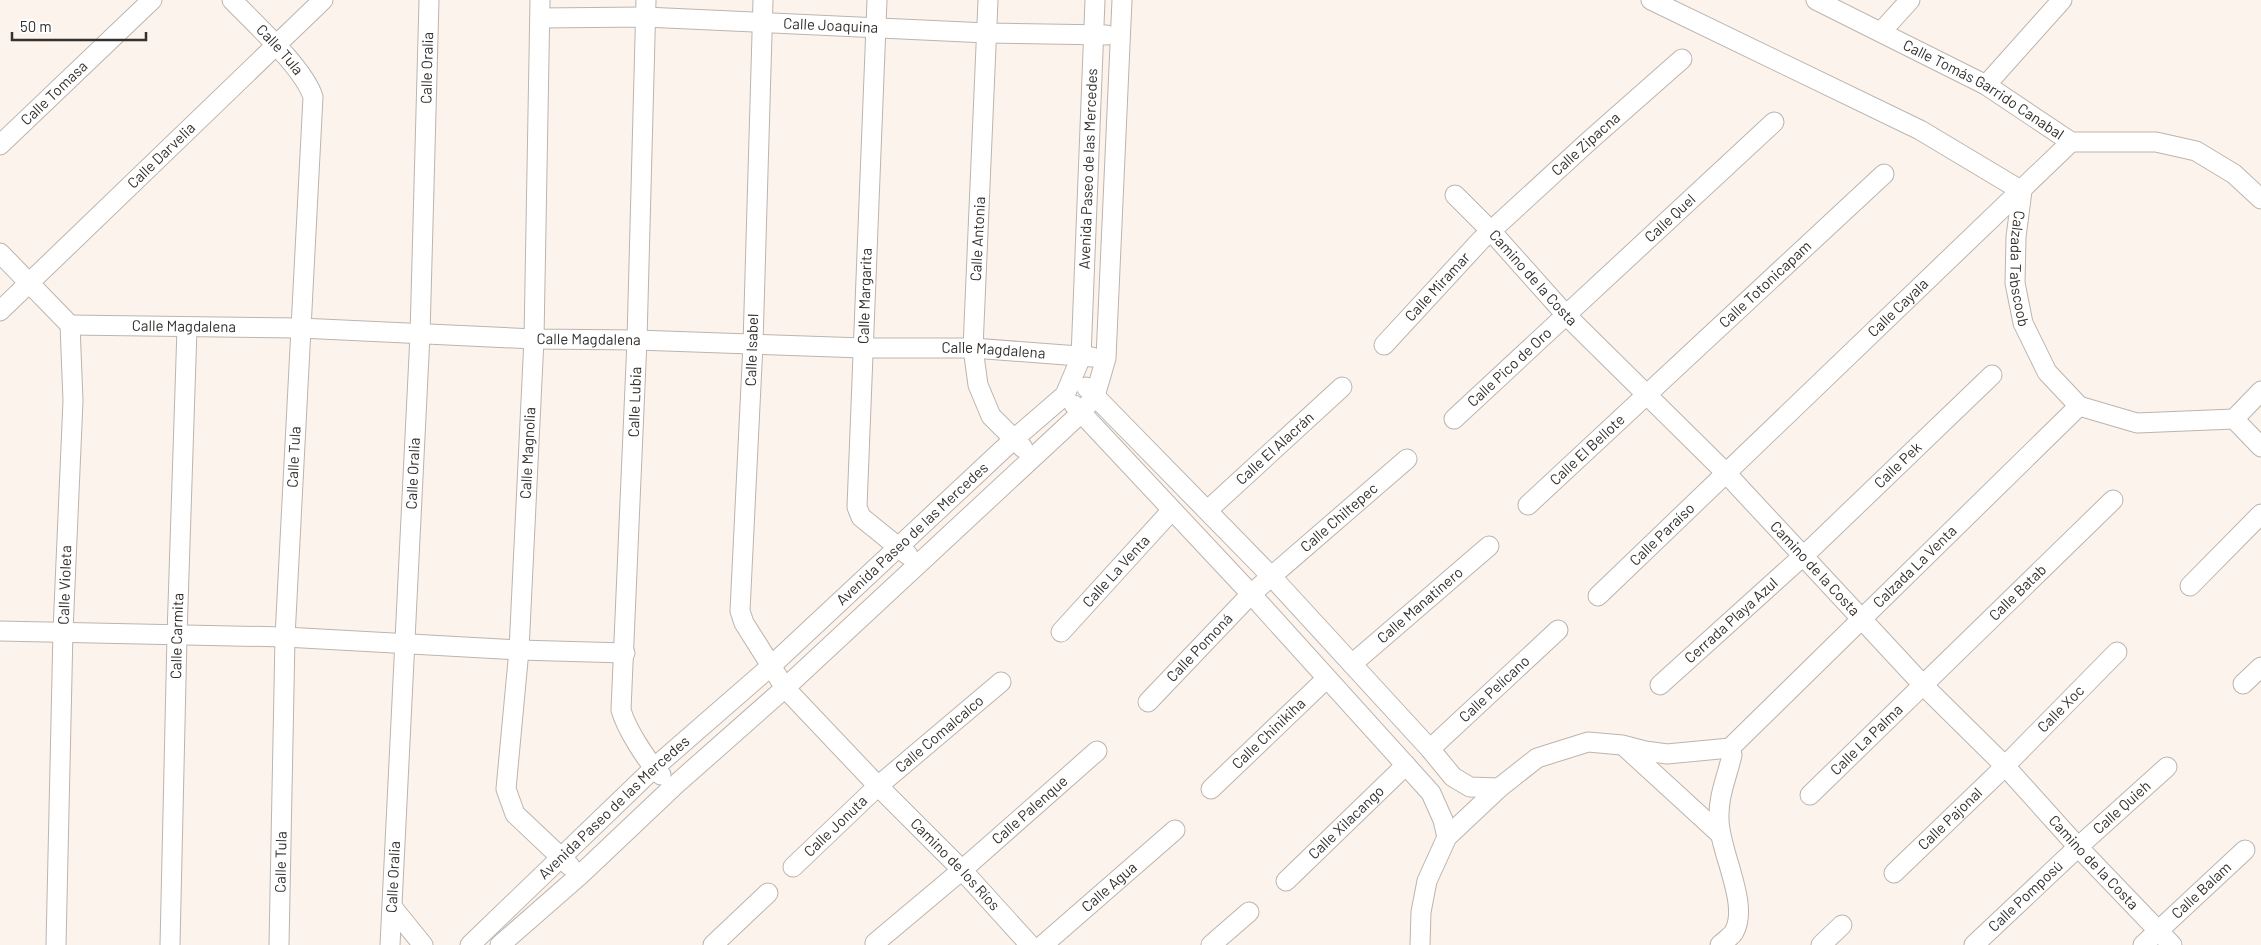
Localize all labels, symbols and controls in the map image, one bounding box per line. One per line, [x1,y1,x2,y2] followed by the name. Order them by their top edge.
[12,10,146,42] scale bar
[783,13,879,36] street label: Calle Joaquina
[20,17,52,35] text: 50 m
[253,20,308,78] street label: Calle Tula
[416,32,436,104] street label: Calle Oralia
[1900,35,2068,143] street label: Calle Tomás Garrido Canabal
[17,57,91,128] street label: Calle Tomasa
[1074,68,1100,270] street label: Avenida Paseo de las Mercedes
[1547,108,1623,179] street label: Calle Zipacna
[123,118,198,192] street label: Calle Darvelia
[1640,190,1699,246] street label: Calle Quel
[966,196,988,282] street label: Calle Antonia
[2007,210,2034,328] street label: Calzada Tabscoob
[1486,225,1582,329] street label: Camino de la Costa
[1715,236,1814,331] street label: Calle Totonicapam
[853,248,875,344] street label: Calle Margarita
[1400,248,1474,325] street label: Calle Miramar
[1864,274,1931,340] street label: Calle Cayala
[741,313,761,387] street label: Calle Isabel
[132,316,236,335] street label: Calle Magdalena
[1463,323,1555,410] street label: Calle Pico de Oro
[537,329,641,348] street label: Calle Magdalena
[942,338,1046,361] street label: Calle Magdalena
[624,366,644,438] street label: Calle Lubia
[516,407,538,499] street label: Calle Magnolia
[1232,407,1317,488] street label: Calle El Alacrán
[1545,410,1628,488] street label: Calle El Bellote
[282,426,304,488] street label: Calle Tula
[401,437,423,510] street label: Calle Oralia
[1870,437,1925,491] street label: Calle Pek
[832,458,991,608] street label: Avenida Paseo de las Mercedes
[1296,478,1381,555] street label: Calle Chiltepec
[1625,498,1698,569] street label: Calle Paraíso
[1767,517,1864,619] street label: Camino de la Costa
[1869,521,1960,611] street label: Calzada La Venta
[1078,531,1153,610] street label: Calle La Venta
[54,545,74,625] street label: Calle Violeta
[1985,560,2049,624] street label: Calle Batab
[1373,563,1466,646] street label: Calle Manatinero
[1680,573,1781,667] street label: Cerrada Playa Azul
[166,593,186,679] street label: Calle Carmita
[1162,609,1236,685] street label: Calle Pomoná
[1455,651,1533,725] street label: Calle Pelícano
[2033,681,2087,736] street label: Calle Xoc
[891,691,987,776] street label: Calle Comalcalco
[1228,694,1309,772] street label: Calle Chinikiha
[1826,700,1906,778] street label: Calle La Palma
[534,731,693,883] street label: Avenida Paseo de las Mercedes
[988,771,1071,848] street label: Calle Palenque
[2089,776,2154,837] street label: Calle Quieh
[1304,781,1387,862] street label: Calle Xilacango
[1914,783,1985,853] street label: Calle Pajonal
[800,791,870,860] street label: Calle Jonuta
[2046,811,2143,913] street label: Camino de la Costa
[907,814,1004,914] street label: Camino de los Ríos
[270,831,290,893] street label: Calle Tula
[382,841,403,913] street label: Calle Oralia
[1984,856,2066,935] street label: Calle Pomposú
[1077,858,1140,915] street label: Calle Agua
[2167,858,2234,922] street label: Calle Balam

